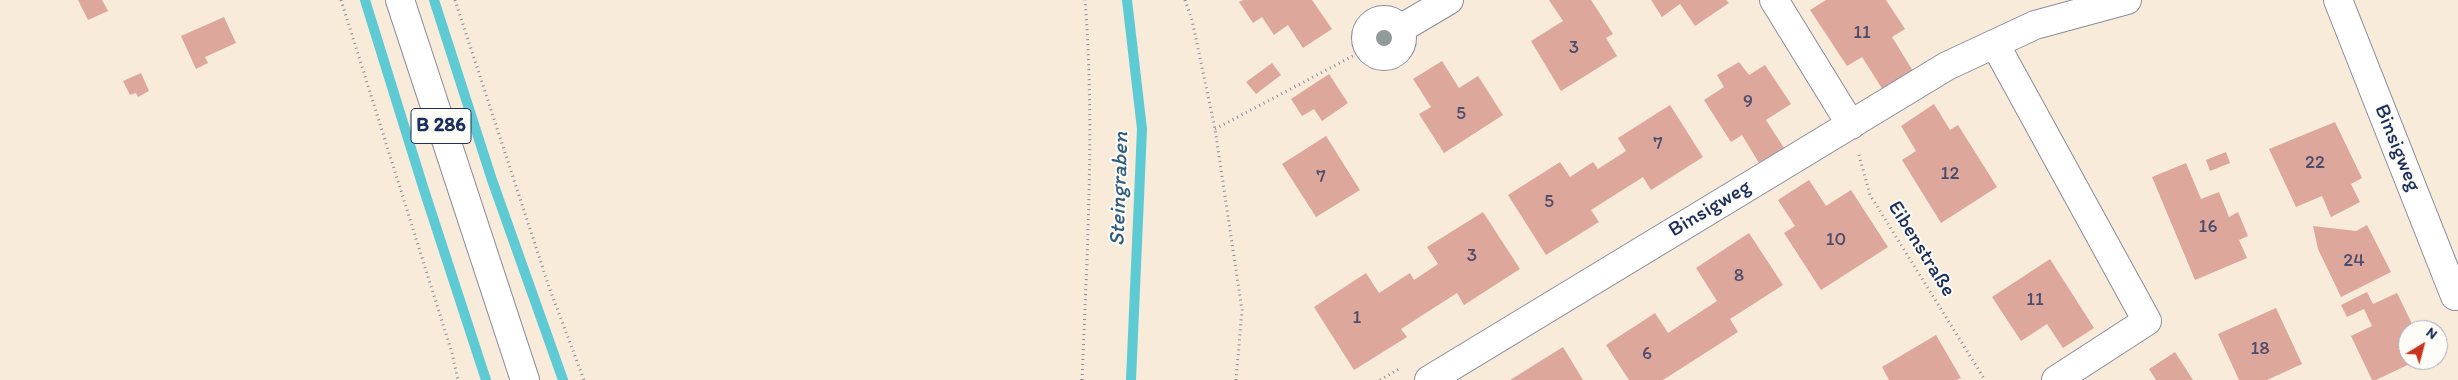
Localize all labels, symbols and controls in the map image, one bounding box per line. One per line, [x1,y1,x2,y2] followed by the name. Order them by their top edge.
[1853,22,1871,44] house number: 11
[1569,37,1579,59] house number: 3
[1743,91,1753,113] house number: 9
[2368,101,2426,195] street label: Binsigweg
[1456,103,1466,125] house number: 5
[411,108,471,144] road number: B 286
[1105,131,1135,247] water label: Steingraben
[1653,133,1663,155] house number: 7
[2305,152,2325,174] house number: 22
[1941,163,1959,185] house number: 12
[1316,166,1326,188] house number: 7
[1664,175,1756,243] street label: Binsigweg
[1544,191,1554,213] house number: 5
[1882,196,1960,302] street label: Eibenstraße
[2199,216,2217,238] house number: 16
[1826,229,1846,251] house number: 10
[1467,245,1477,267] house number: 3
[2343,250,2365,272] house number: 24
[1734,265,1744,287] house number: 8
[2026,289,2044,311] house number: 11
[1353,307,1361,329] house number: 1
[2398,320,2448,370] north arrow
[2423,324,2441,343] text: N
[2250,338,2270,360] house number: 18
[1642,343,1652,365] house number: 6

